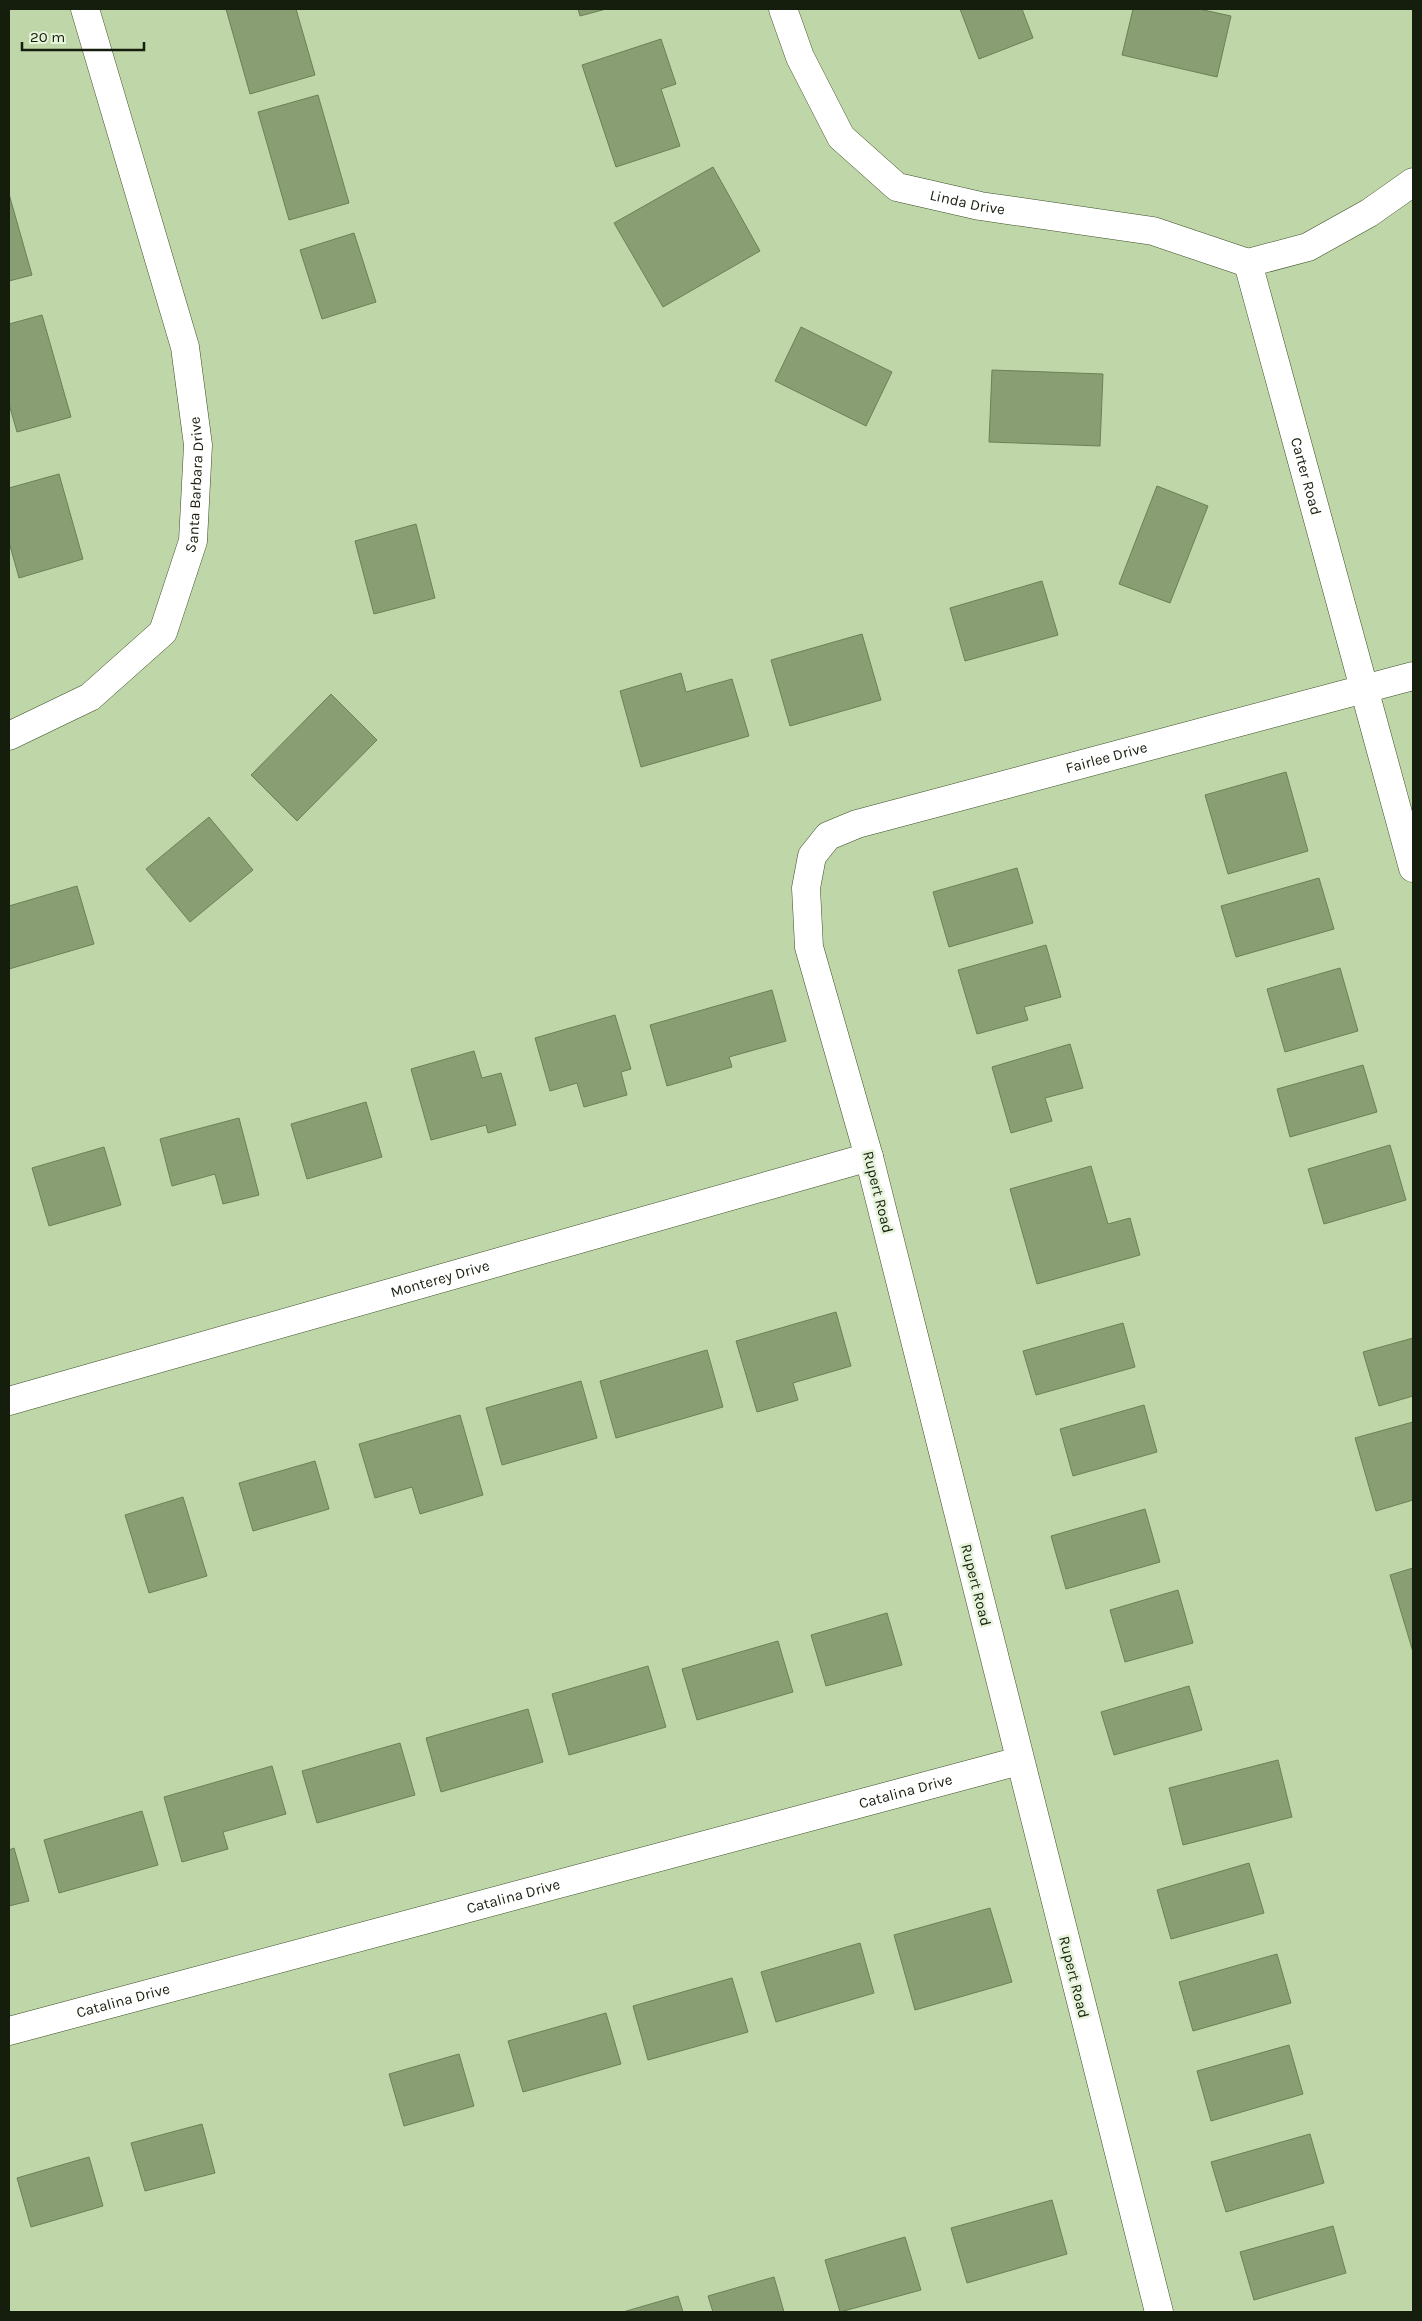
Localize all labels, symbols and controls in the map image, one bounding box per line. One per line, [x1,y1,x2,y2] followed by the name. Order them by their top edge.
[22,20,145,52] scale bar
[30,28,65,46] text: 20 m
[928,186,1006,219] street label: Linda Drive
[181,415,207,555] street label: Santa Barbara Drive
[1287,435,1325,517] street label: Carter Road
[1064,738,1149,777] street label: Fairlee Drive
[859,1149,897,1235] street label: Rupert Road
[388,1256,492,1301] street label: Monterey Drive
[957,1542,995,1628] street label: Rupert Road
[857,1770,954,1812] street label: Catalina Drive
[465,1875,562,1917] street label: Catalina Drive
[1055,1934,1093,2020] street label: Rupert Road
[74,1979,172,2022] street label: Catalina Drive

